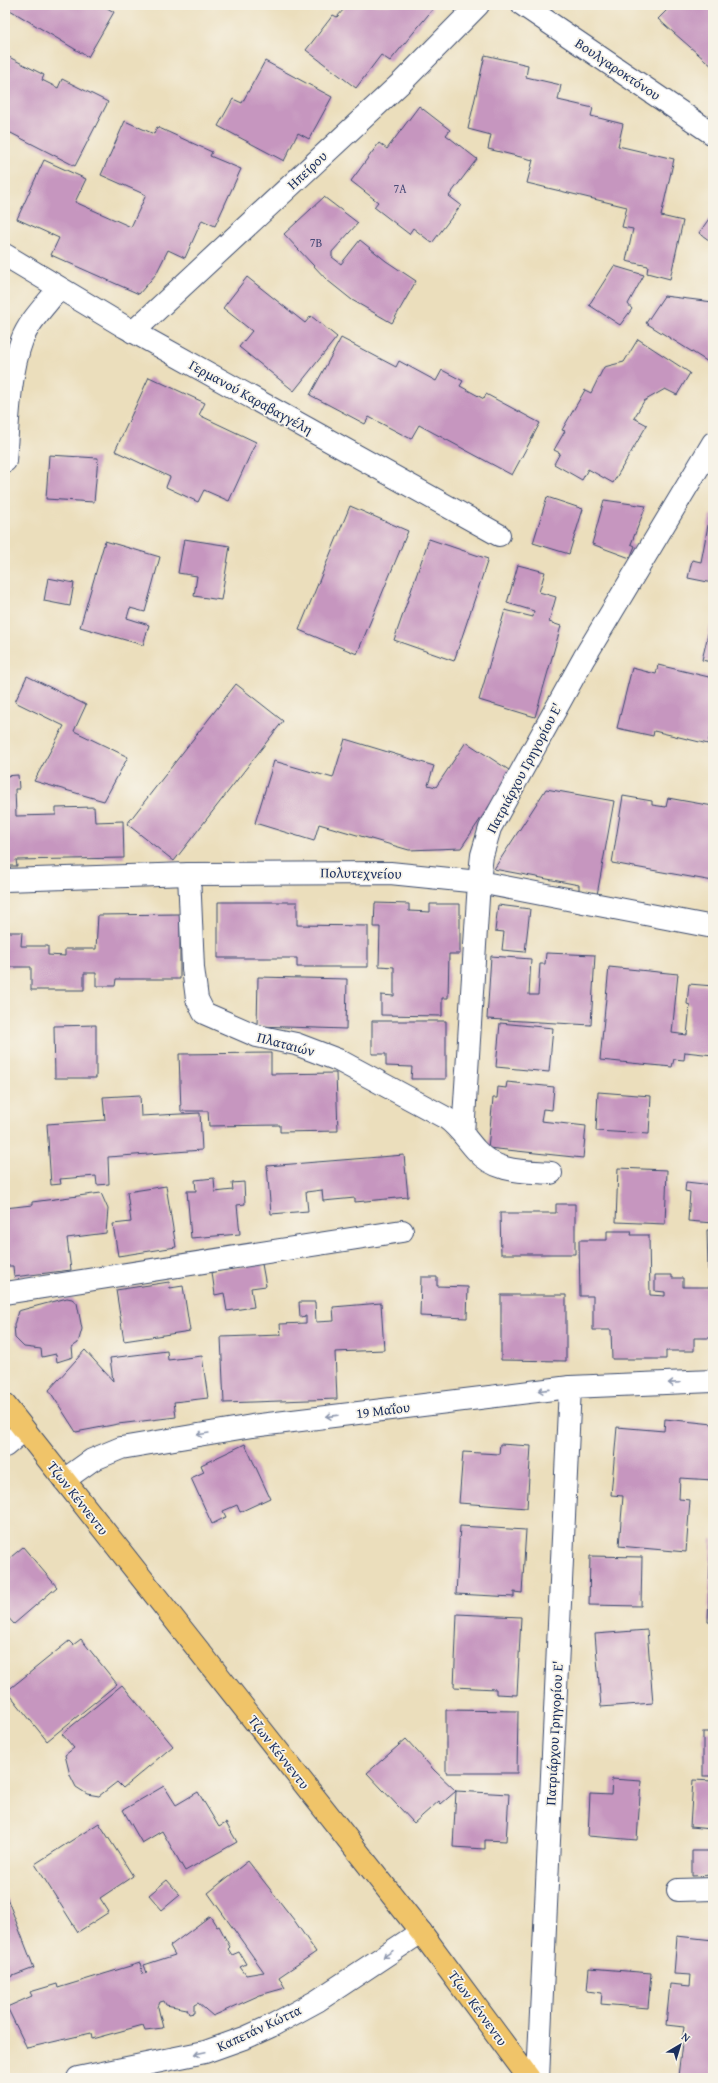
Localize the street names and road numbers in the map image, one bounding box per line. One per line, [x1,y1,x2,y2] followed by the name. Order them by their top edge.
[571,33,665,105] street label: Βουλγαροκτόνου
[282,146,332,194] street label: Ηπείρου
[185,355,317,439] street label: Γερμανού Καραβαγγέλη
[481,699,567,837] street label: Πατριάρχου Γρηγορίου Ε'
[320,862,402,884] street label: Πολυτεχνείου
[255,1027,317,1061] street label: Πλαταιών
[355,1397,411,1423] street label: 19 Μαΐου
[43,1457,113,1539] street label: Τζων Κέννεντυ
[540,1660,568,1806] street label: Πατριάρχου Γρηγορίου Ε'
[244,1711,314,1793] street label: Τζων Κέννεντυ
[444,1966,512,2050] street label: Τζων Κέννεντυ
[213,1999,305,2056] street label: Καπετάν Κώττα

